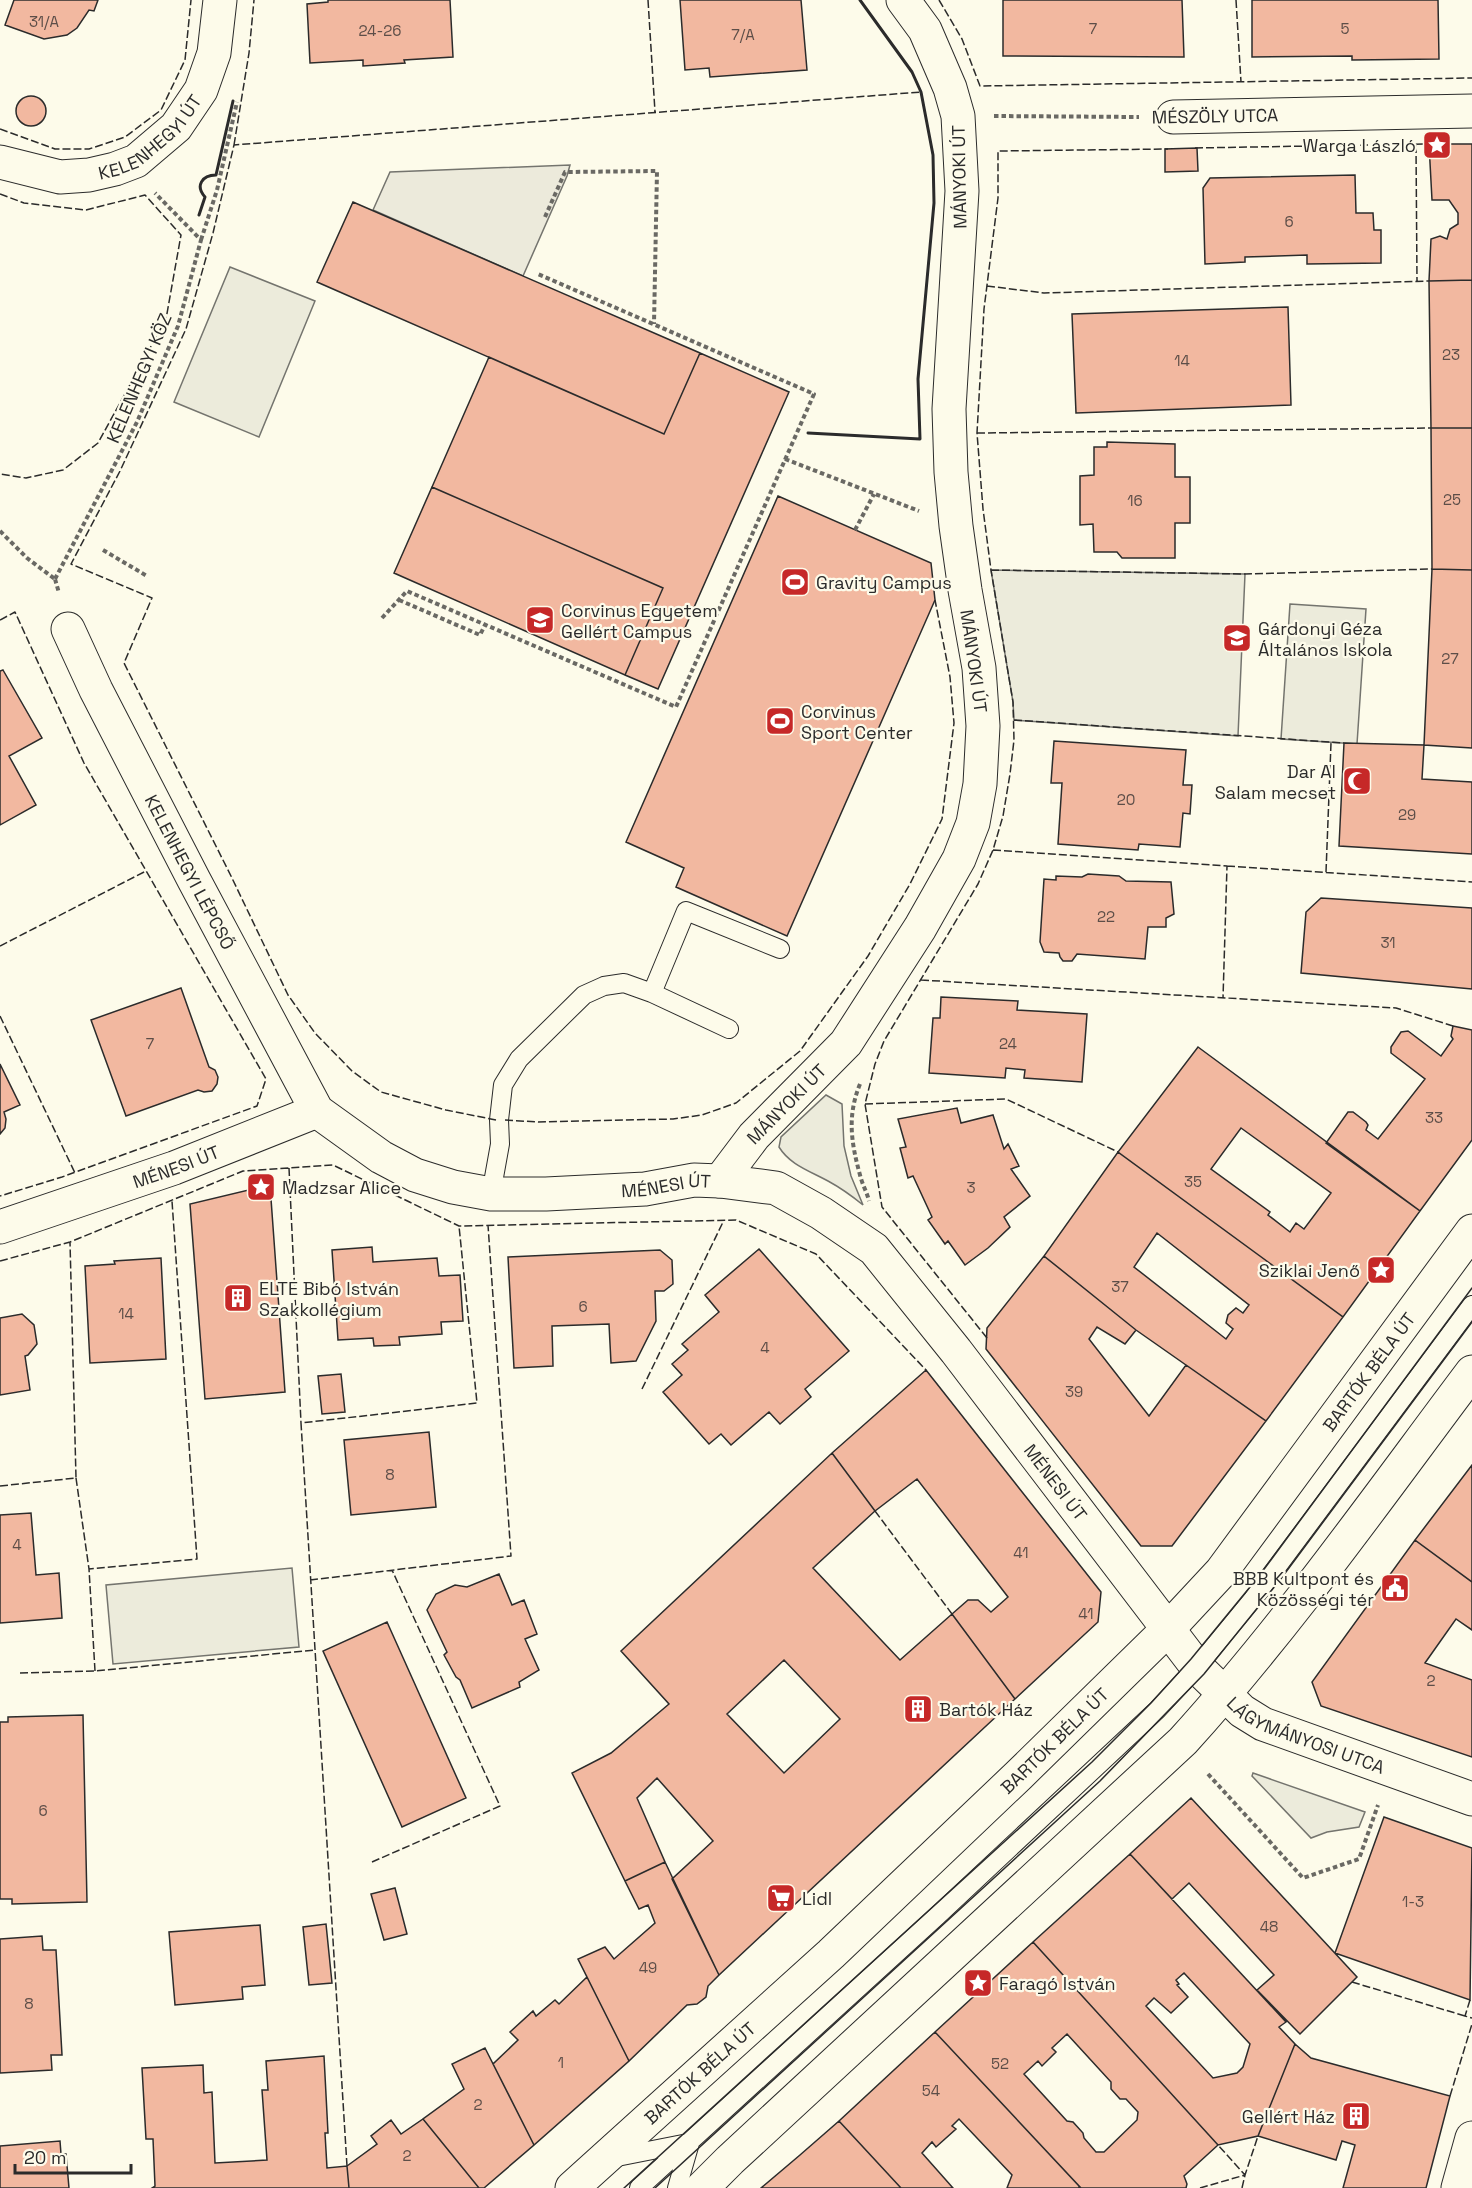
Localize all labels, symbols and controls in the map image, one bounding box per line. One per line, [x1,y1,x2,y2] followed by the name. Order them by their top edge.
[29,12,60,31] house number: 31/A
[1089,19,1097,38] house number: 7
[1341,19,1350,38] house number: 5
[358,21,402,40] house number: 24-26
[731,25,755,44] house number: 7/A
[96,90,206,184] street label: KELENHEGYI ÚT
[1151,103,1279,129] street label: MÉSZÖLY UTCA
[947,124,971,229] street label: MÁNYOKI ÚT
[1421,129,1453,161] place icon: Warga László
[1303,134,1416,157] place label: Warga László
[1284,212,1294,231] house number: 6
[101,310,177,446] street label: KELENHEGYI KÖZ
[1442,345,1460,364] house number: 23
[1174,351,1190,370] house number: 14
[1443,490,1461,509] house number: 25
[1127,491,1143,510] house number: 16
[779,566,811,598] sports icon: Gravity Campus
[816,571,952,594] place label: Gravity Campus
[561,599,718,643] place label: Corvinus Egyetem Gellért Campus
[524,604,556,636] school or university icon: Corvinus Egyetem Gellért Campus
[955,608,993,714] street label: MÁNYOKI ÚT
[1258,617,1392,661] place label: Gárdonyi Géza Általános Iskola
[1221,622,1253,654] school or university icon: Gárdonyi Géza Általános Iskola
[1441,649,1459,668] house number: 27
[801,700,913,744] place label: Corvinus Sport Center
[764,705,796,737] sports icon: Corvinus Sport Center
[1215,760,1336,804] place label: Dar Al Salam mecset
[1341,765,1373,797] mosque icon: Dar Al Salam mecset
[140,790,240,953] street label: KELENHEGYI LÉPCSŐ
[1117,790,1135,809] house number: 20
[1398,805,1416,824] house number: 29
[1097,907,1115,926] house number: 22
[1380,933,1396,952] house number: 31
[146,1034,154,1053] house number: 7
[999,1034,1017,1053] house number: 24
[741,1058,831,1149] street label: MÁNYOKI ÚT
[1425,1108,1443,1127] house number: 33
[130,1140,223,1193] street label: MÉNESI ÚT
[621,1168,712,1202] street label: MÉNESI ÚT
[245,1171,277,1203] place icon: Madzsar Alice
[1184,1172,1202,1191] house number: 35
[282,1176,401,1199] place label: Madzsar Alice
[966,1178,976,1197] house number: 3
[1365,1254,1397,1286] place icon: Sziklai Jenő
[1259,1259,1360,1282] place label: Sziklai Jenő
[259,1277,399,1321] place label: ELTE Bibó István Szakkollégium
[1111,1277,1129,1296] house number: 37
[222,1282,254,1314] building icon: ELTE Bibó István Szakkollégium
[578,1297,588,1316] house number: 6
[118,1304,134,1323] house number: 14
[1317,1307,1420,1436] street label: BARTÓK BÉLA ÚT
[760,1338,770,1357] house number: 4
[1065,1382,1083,1401] house number: 39
[1019,1439,1093,1525] street label: MÉNESI ÚT
[385,1465,395,1484] house number: 8
[12,1535,22,1554] house number: 4
[1013,1543,1029,1562] house number: 41
[1233,1567,1374,1611] place label: BBB Kultpont és Közösségi tér
[1379,1572,1411,1604] public building icon: BBB Kultpont és Közösségi tér
[1078,1604,1094,1623] house number: 41
[1426,1671,1436,1690] house number: 2
[995,1682,1113,1798] street label: BARTÓK BÉLA ÚT
[1222,1691,1388,1778] street label: LÁGYMÁNYOSI UTCA
[902,1693,934,1725] building icon: Bartók Ház
[939,1698,1033,1721] place label: Bartók Ház
[38,1801,48,1820] house number: 6
[765,1882,797,1914] supermarket icon: Lidl
[802,1887,832,1910] place label: Lidl
[1402,1892,1424,1911] house number: 1-3
[1260,1917,1278,1936] house number: 48
[639,1958,657,1977] house number: 49
[962,1967,994,1999] place icon: Faragó István
[999,1972,1116,1995] place label: Faragó István
[24,1994,34,2013] house number: 8
[639,2016,760,2129] street label: BARTÓK BÉLA ÚT
[558,2053,564,2072] house number: 1
[991,2054,1009,2073] house number: 52
[922,2081,940,2100] house number: 54
[473,2095,483,2114] house number: 2
[1340,2100,1372,2132] building icon: Gellért Ház
[1242,2105,1335,2128] place label: Gellért Ház
[15,2137,130,2175] scale bar
[24,2146,67,2169] text: 20 m
[402,2146,412,2165] house number: 2

